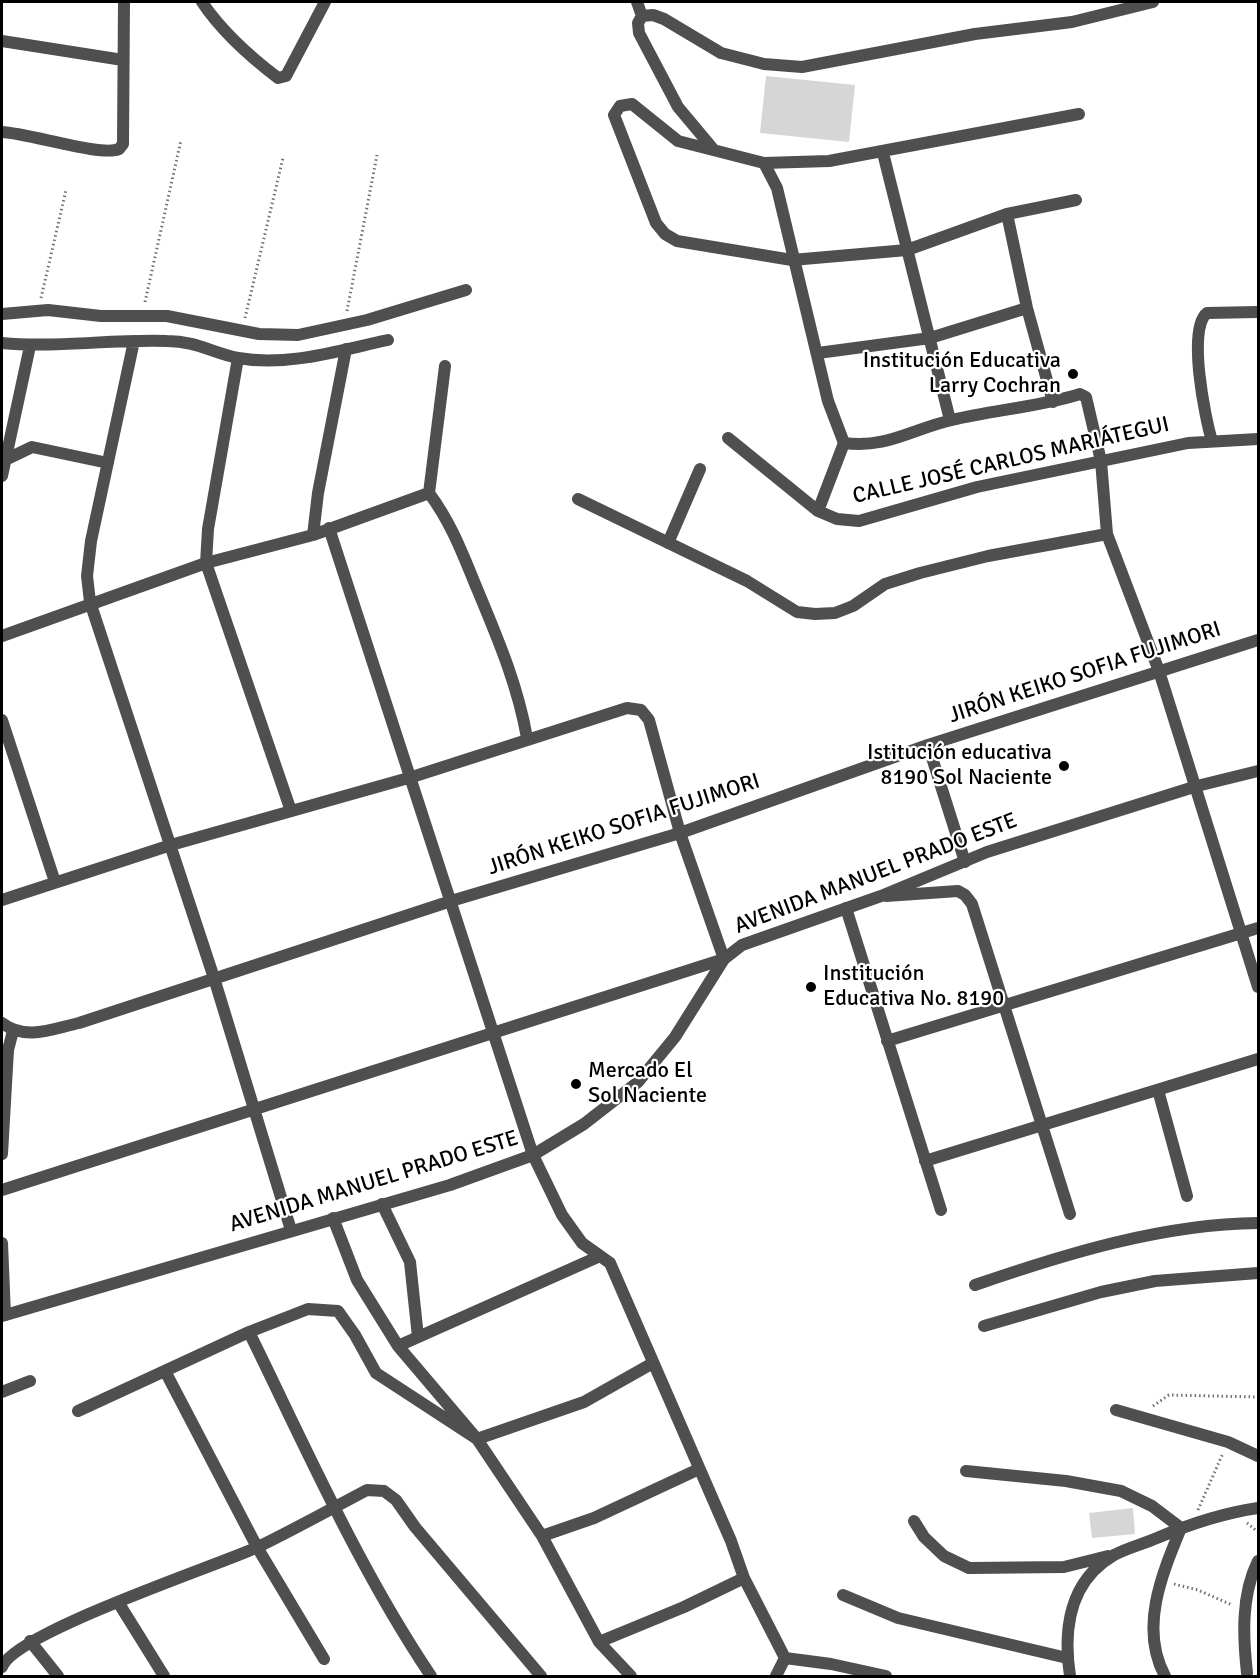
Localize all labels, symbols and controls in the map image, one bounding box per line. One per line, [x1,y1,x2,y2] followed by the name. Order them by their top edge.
[863,348,1061,400] place label: Institución Educativa Larry Cochran
[1066,367,1080,381] marker: Institución Educativa Larry Cochran
[850,412,1172,510] street label: CALLE JOSÉ CARLOS MARIÁTEGUI
[946,616,1224,730] street label: JIRÓN KEIKO SOFIA FUJIMORI
[867,740,1052,792] place label: Istitución educativa 8190 Sol Naciente
[1057,759,1071,773] marker: Istitución educativa 8190 Sol Naciente
[485,768,763,882] street label: JIRÓN KEIKO SOFIA FUJIMORI
[731,808,1021,940] street label: AVENIDA MANUEL PRADO ESTE
[823,961,1004,1012] place label: Institución Educativa No. 8190
[804,980,818,994] marker: Institución Educativa No. 8190
[588,1058,707,1110] place label: Mercado El Sol Naciente
[569,1077,583,1091] marker: Mercado El Sol Naciente
[226,1125,522,1239] street label: AVENIDA MANUEL PRADO ESTE

